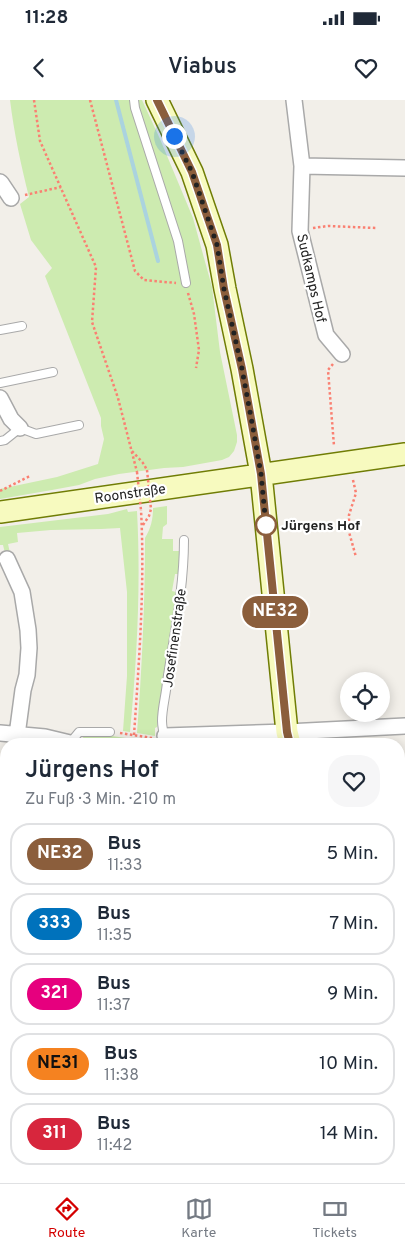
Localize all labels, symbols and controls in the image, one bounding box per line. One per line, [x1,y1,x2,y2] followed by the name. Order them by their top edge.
[25,6,68,30] text: 11:28
[25,54,53,82] icon: back
[168,54,237,81] text: Viabus
[352,54,380,82] icon: heart
[162,124,187,149] your location
[292,232,329,325] street label: Sudkamps Hof
[94,481,167,508] street label: Roonstraße
[255,514,277,536] marker: Jürgens Hof
[281,518,360,535] place label: Jürgens Hof
[160,588,191,689] street label: Josefinenstraße
[240,596,310,628] line badge: NE32
[252,600,298,623] text: NE32
[340,672,390,722] map controls
[340,672,390,722] button: locate
[328,755,380,807] button: heart
[25,756,159,786] text: Jürgens Hof
[25,790,176,810] text: Zu Fuß · 3 Min. · 210 m
[108,832,141,856] text: Bus
[37,842,83,865] text: NE32
[327,842,378,866] text: 5 Min.
[108,856,142,876] text: 11:33
[97,902,131,926] text: Bus
[38,912,71,935] text: 333
[329,912,378,936] text: 7 Min.
[97,926,132,946] text: 11:35
[97,972,131,996] text: Bus
[40,982,69,1005] text: 321
[327,982,378,1006] text: 9 Min.
[97,996,130,1016] text: 11:37
[104,1042,138,1066] text: Bus
[37,1052,79,1075] text: NE31
[319,1052,378,1076] text: 10 Min.
[104,1066,139,1086] text: 11:38
[97,1112,131,1136] text: Bus
[42,1122,67,1145] text: 311
[320,1122,378,1146] text: 14 Min.
[97,1136,132,1156] text: 11:42
[48,1195,85,1242] tab: Route
[181,1195,216,1242] tab: Karte
[312,1195,357,1242] tab: Tickets

